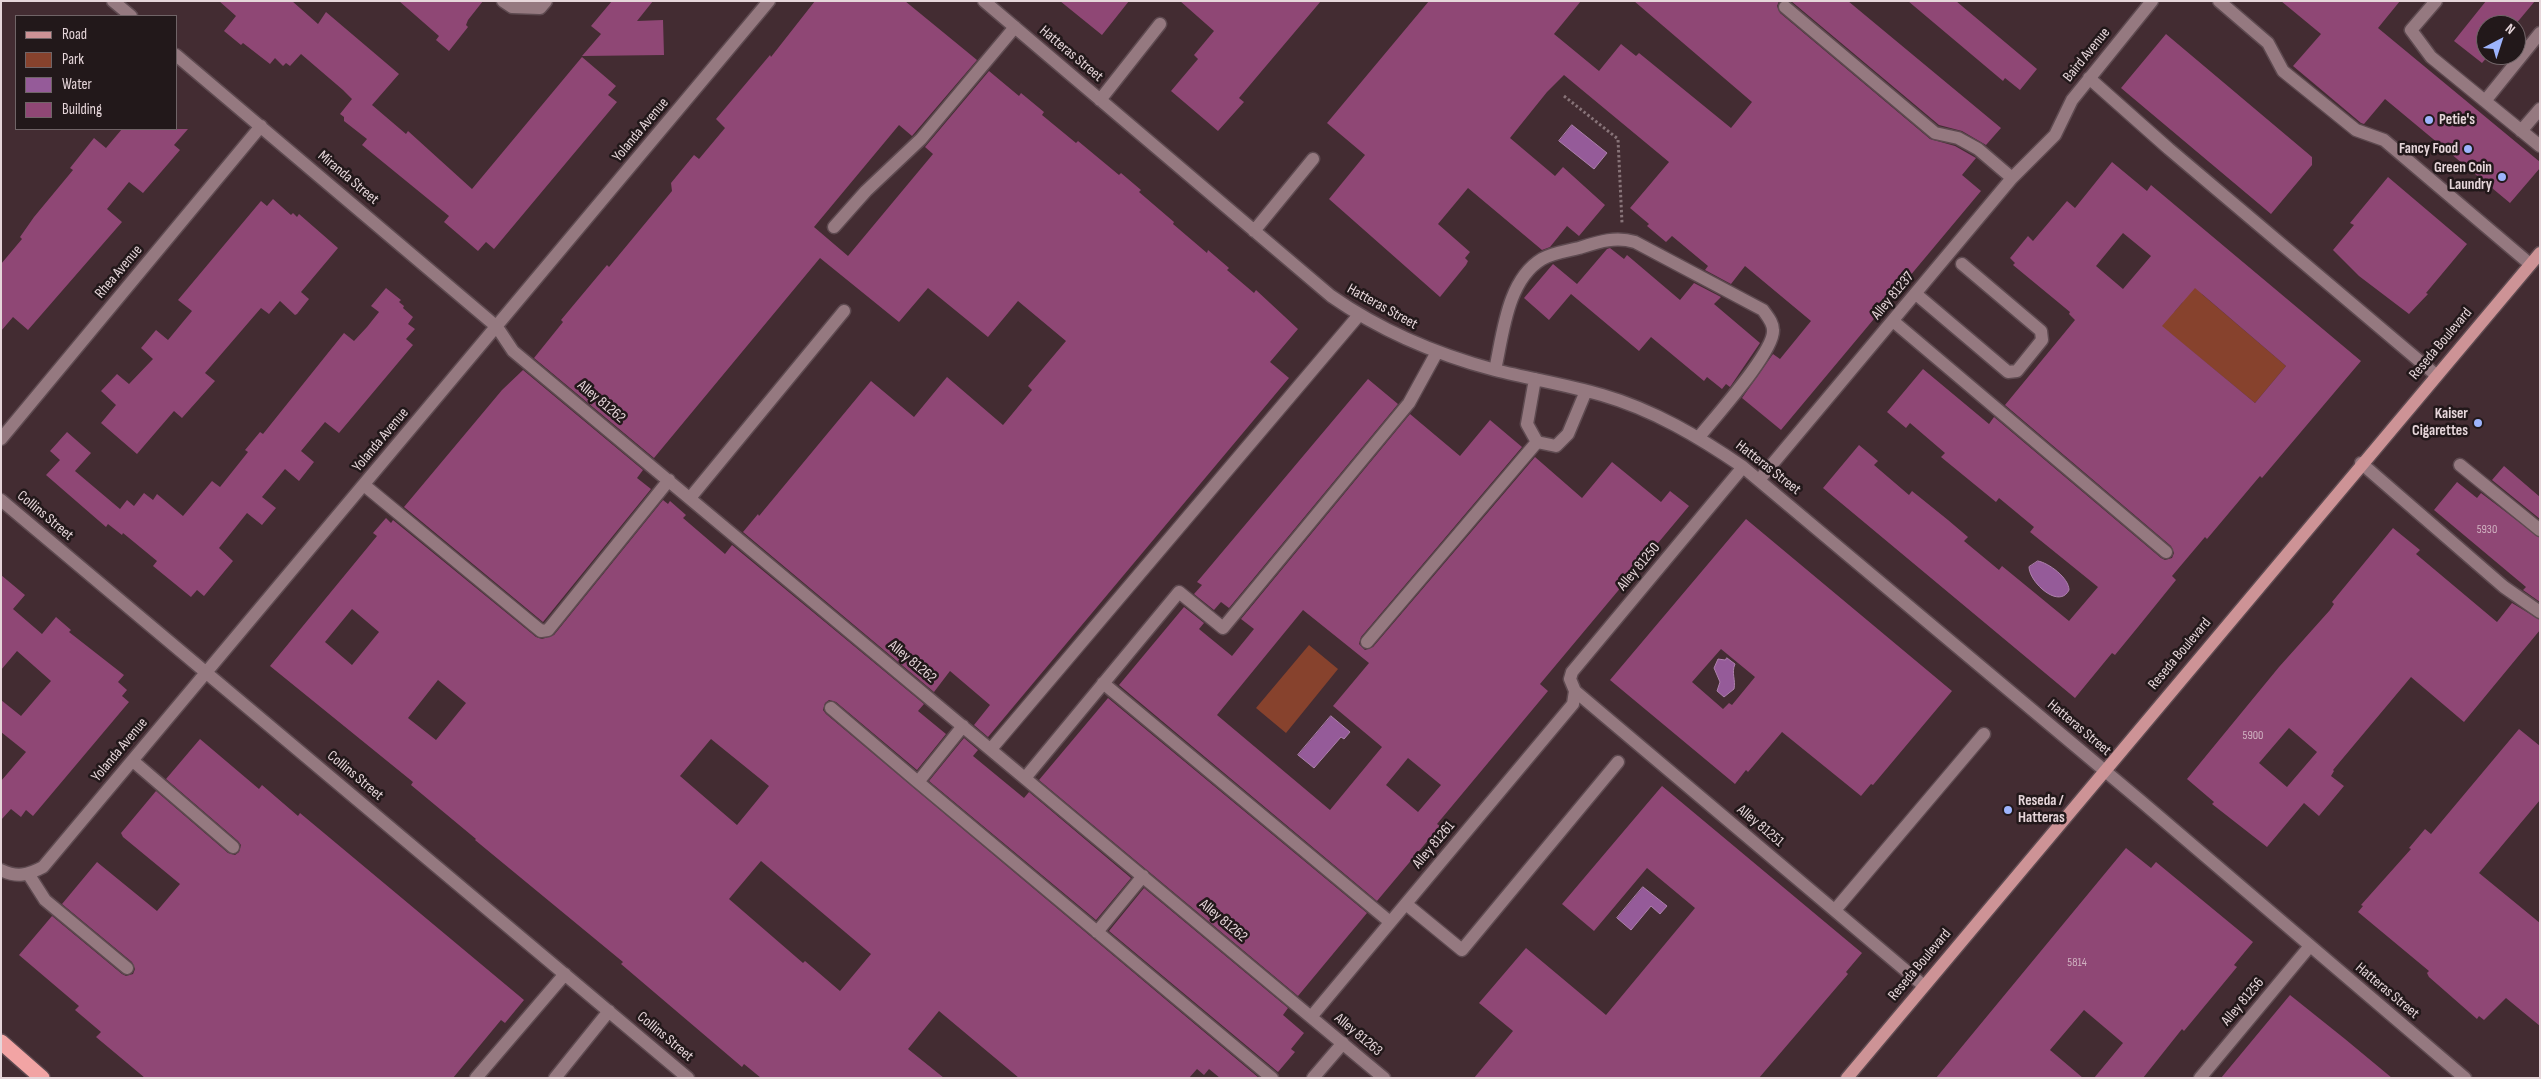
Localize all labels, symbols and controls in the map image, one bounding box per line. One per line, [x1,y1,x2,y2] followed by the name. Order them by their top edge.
[15,15,178,130] legend
[2476,15,2526,65] north arrow
[2502,20,2519,38] text: N
[1035,22,1107,86] street label: Hatteras Street
[2060,24,2114,86] street label: Baird Avenue
[62,25,87,44] text: Road
[62,50,84,69] text: Park
[62,75,92,94] text: Water
[609,94,673,166] street label: Yolanda Avenue
[62,100,102,119] text: Building
[2439,111,2475,129] place label: Petie's
[2423,114,2435,126] marker: Petie's
[2399,140,2458,158] place label: Fancy Food
[2462,143,2474,155] marker: Fancy Food
[314,147,382,209] street label: Miranda Street
[2434,159,2492,194] place label: Green Coin Laundry
[2496,171,2508,183] marker: Green Coin Laundry
[91,242,147,302] street label: Rhea Avenue
[1868,268,1918,324] street label: Alley 81237
[1344,280,1420,334] street label: Hatteras Street
[2406,304,2476,384] street label: Reseda Boulevard
[573,377,629,427] street label: Alley 81262
[349,404,413,476] street label: Yolanda Avenue
[2412,405,2468,440] place label: Kaiser Cigarettes
[2472,417,2484,429] marker: Kaiser Cigarettes
[1732,437,1804,499] street label: Hatteras Street
[13,487,77,545] street label: Collins Street
[2477,523,2497,537] house number: 5930
[1614,539,1664,595] street label: Alley 81250
[2145,614,2215,694] street label: Reseda Boulevard
[884,637,940,687] street label: Alley 81262
[2043,696,2115,760] street label: Hatteras Street
[88,714,152,786] street label: Yolanda Avenue
[2243,729,2263,743] house number: 5900
[323,747,387,805] street label: Collins Street
[2018,792,2065,827] place label: Reseda / Hatteras
[1733,801,1787,851] street label: Alley 81251
[2002,804,2014,816] marker: Reseda / Hatteras
[1409,818,1459,872] street label: Alley 81261
[1195,896,1251,946] street label: Alley 81262
[1885,925,1955,1005] street label: Reseda Boulevard
[2067,956,2087,970] house number: 5814
[2351,959,2423,1023] street label: Hatteras Street
[2218,974,2268,1030] street label: Alley 81256
[633,1008,697,1066] street label: Collins Street
[1330,1010,1386,1060] street label: Alley 81263

